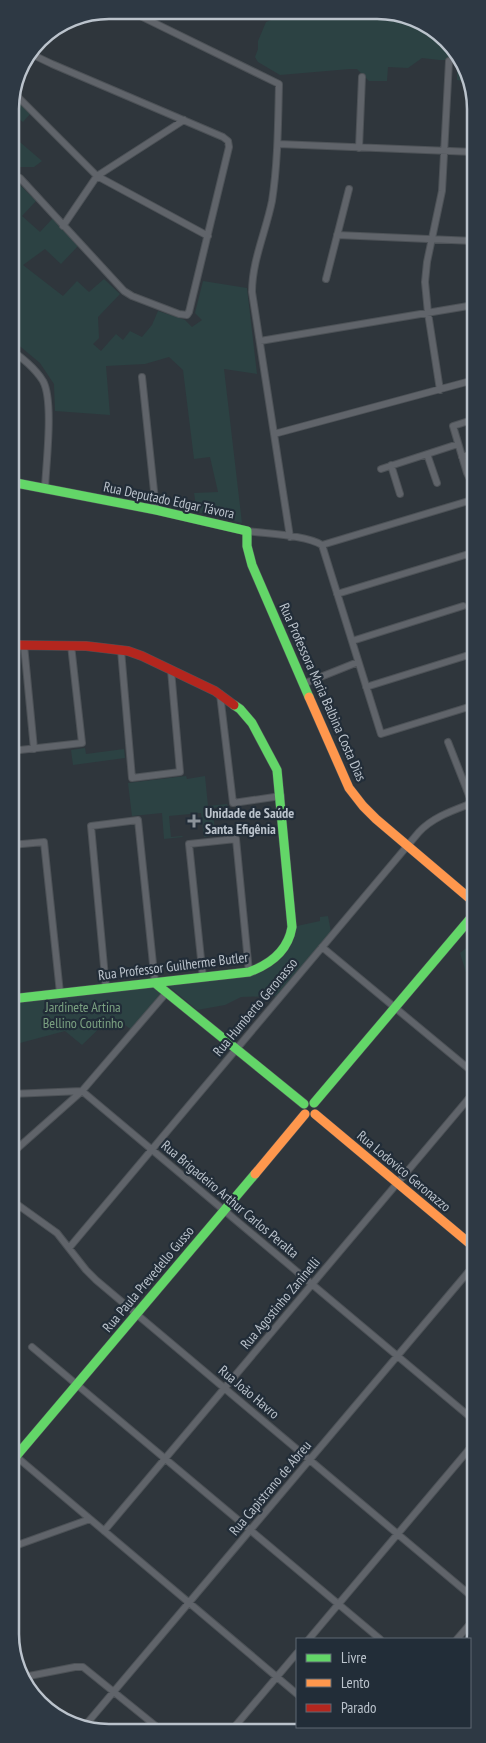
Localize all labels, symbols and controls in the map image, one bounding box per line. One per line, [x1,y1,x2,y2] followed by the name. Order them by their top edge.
[102,477,236,523] street label: Rua Deputado Edgar Távora
[275,600,371,784] street label: Rua Professora Maria Balbina Costa Dias
[205,804,294,838] place label: Unidade de Saúde Santa Efigênia
[187,814,201,828] marker: Unidade de Saúde Santa Efigênia
[97,948,249,984] street label: Rua Professor Guilherme Butler
[209,954,301,1060] street label: Rua Humberto Geronasso
[43,998,123,1032] park label: Jardinete Artina Bellino Coutinho
[353,1126,455,1216] street label: Rua Lodovico Geronazzo
[158,1136,302,1262] street label: Rua Brigadeiro Arthur Carlos Peralta
[98,1222,198,1336] street label: Rua Paula Prevedello Gusso
[236,1253,324,1353] street label: Rua Agostinho Zaninelli
[215,1361,283,1423] street label: Rua João Havro
[225,1437,315,1539] street label: Rua Capistrano de Abreu
[296,1638,471,1728] legend
[341,1648,367,1667] text: Livre
[341,1673,370,1692] text: Lento
[341,1698,376,1717] text: Parado

